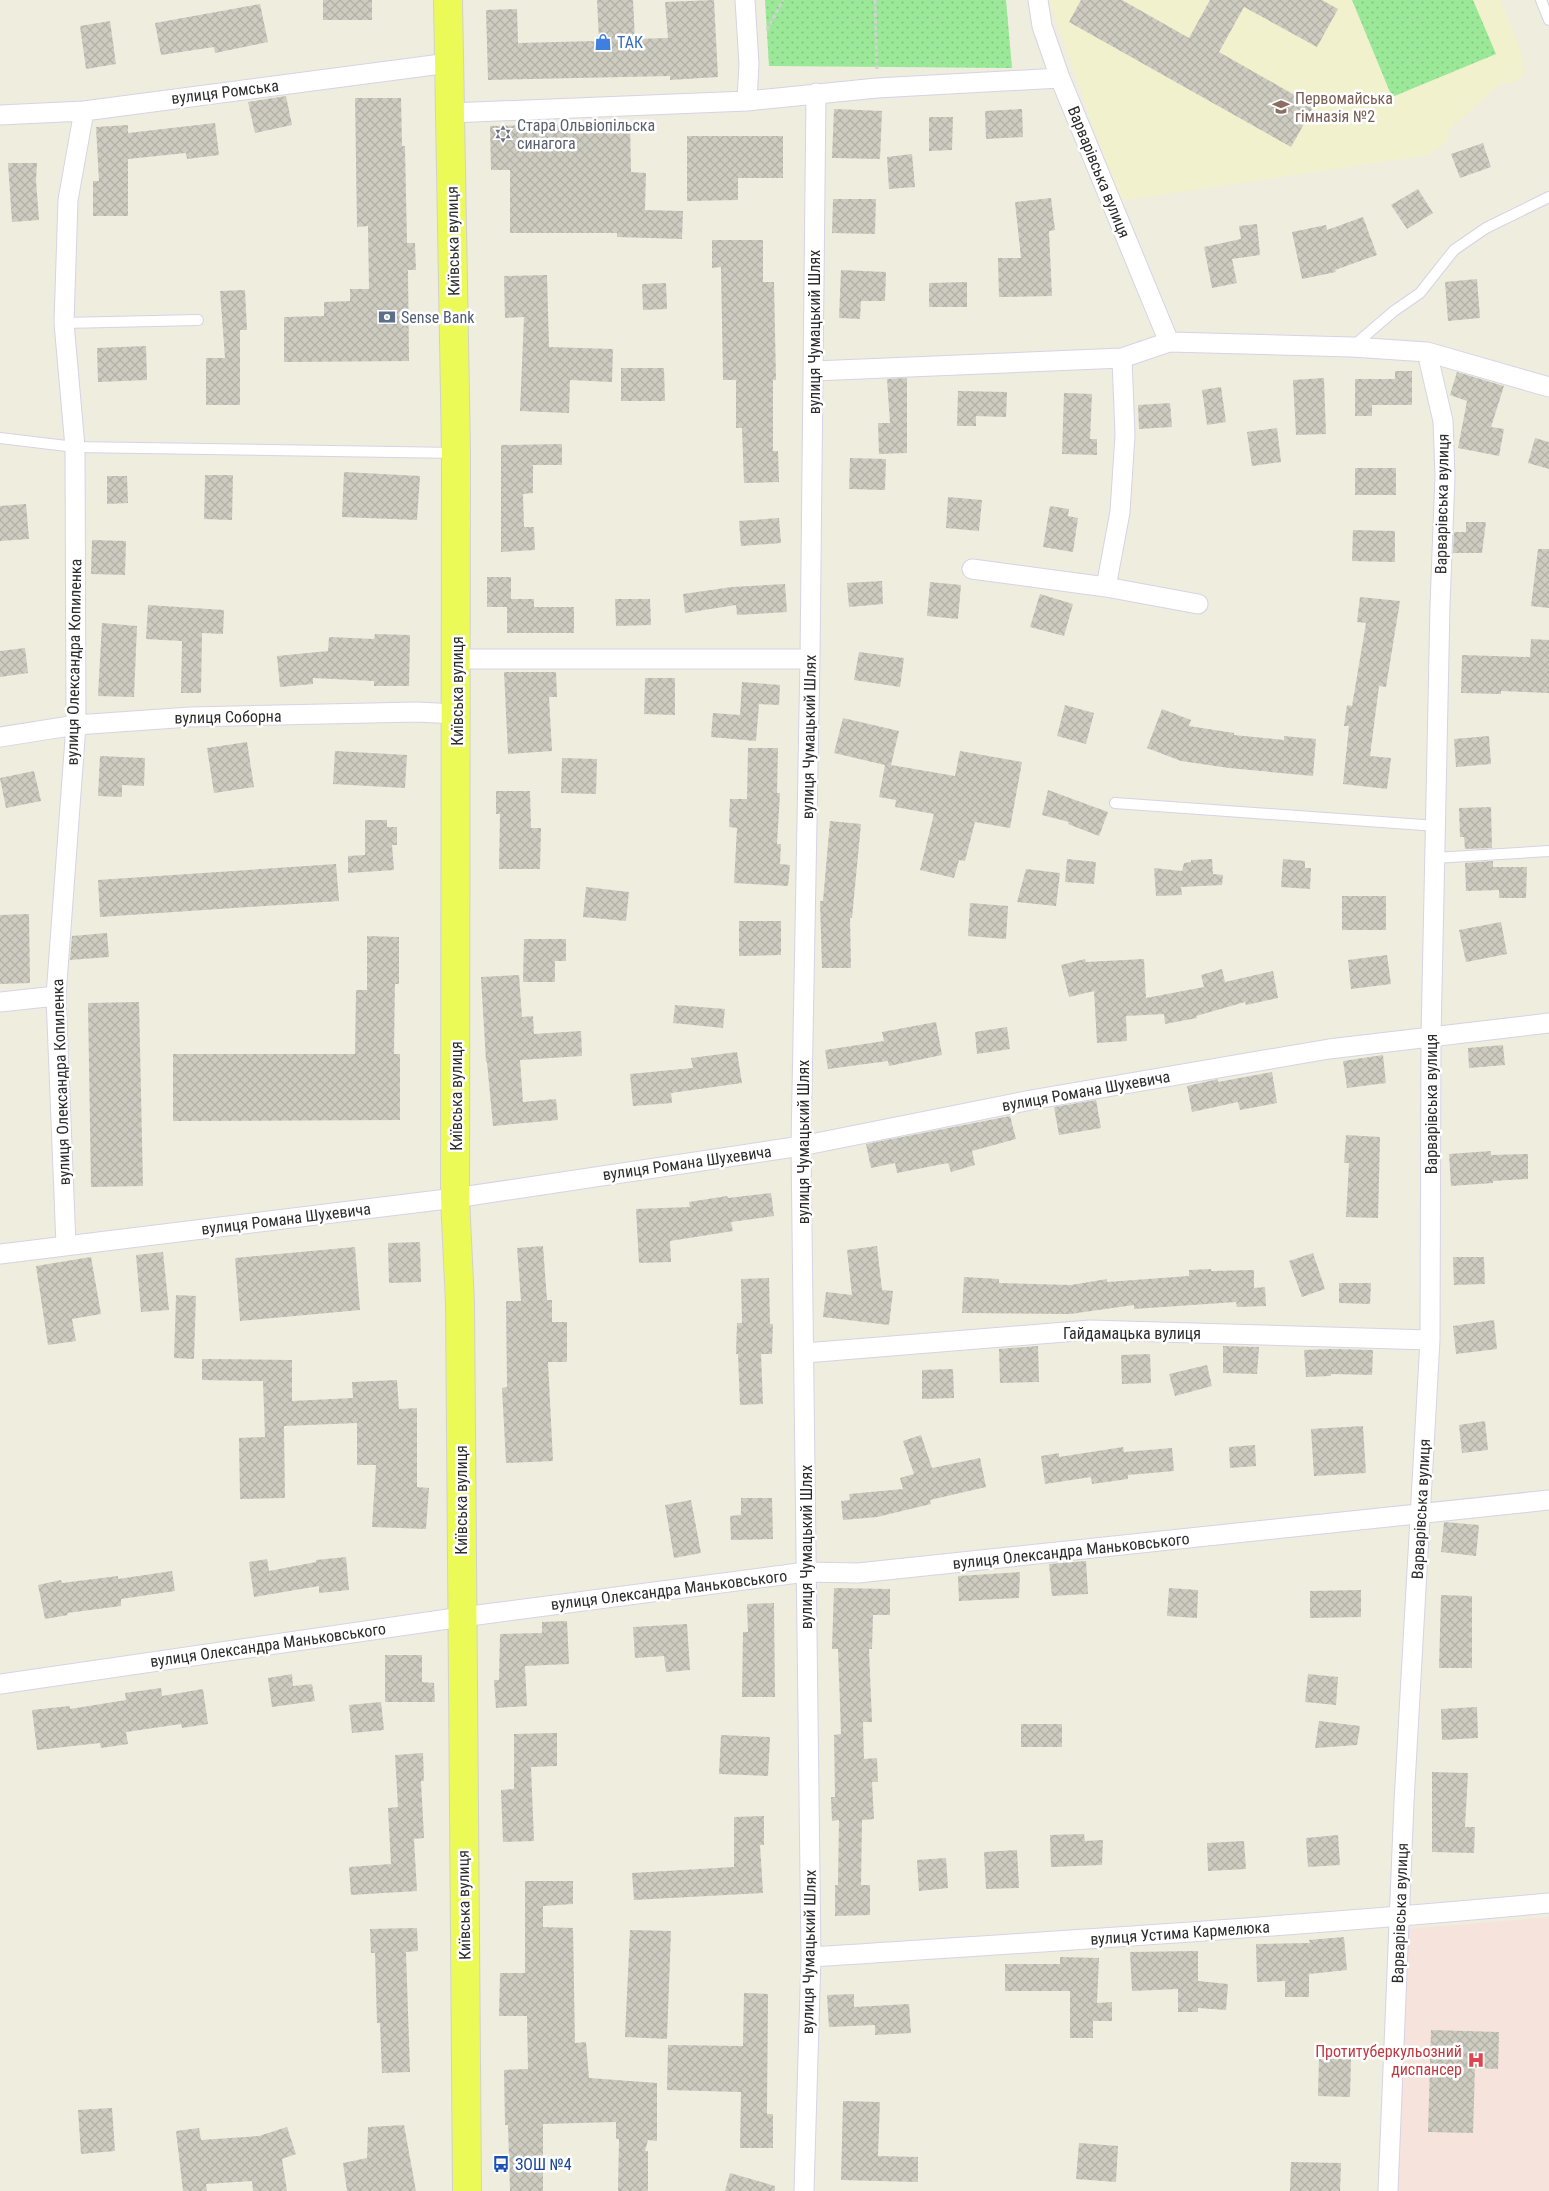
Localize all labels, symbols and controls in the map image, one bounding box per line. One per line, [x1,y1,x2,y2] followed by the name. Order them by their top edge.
[593,32,613,52] shop icon: ТАК
[617,33,643,52] place label: ТАК
[170,76,280,108] street label: вулиця Ромська
[1295,89,1393,126] place label: Первомайська гімназія №2
[1271,97,1291,117] school or university icon: Первомайська гімназія №2
[1064,103,1134,241] street label: Варварівська вулиця
[517,116,655,153] place label: Стара Ольвіопільска синагога
[493,124,513,144] synagogue icon: Стара Ольвіопільска синагога
[443,186,463,296] street label: Київська вулиця
[805,250,824,414] street label: вулиця Чумацький Шлях
[377,307,397,327] bank icon: Sense Bank
[401,308,475,327] place label: Sense Bank
[1431,434,1453,574] street label: Варварівська вулиця
[63,559,85,765] street label: вулиця Олександра Копиленка
[448,636,467,746] street label: Київська вулиця
[798,655,820,819] street label: вулиця Чумацький Шлях
[174,707,282,727] street label: вулиця Соборна
[48,978,74,1186] street label: вулиця Олександра Копиленка
[1422,1034,1441,1174] street label: Варварівська вулиця
[447,1041,466,1151] street label: Київська вулиця
[794,1060,813,1224] street label: вулиця Чумацький Шлях
[1000,1067,1172,1115] street label: вулиця Романа Шухевича
[601,1142,773,1184] street label: вулиця Романа Шухевича
[200,1199,372,1239] street label: вулиця Романа Шухевича
[1063,1324,1201,1343] street label: Гайдамацька вулиця
[1408,1438,1434,1580] street label: Варварівська вулиця
[452,1445,471,1555] street label: Київська вулиця
[797,1465,816,1629] street label: вулиця Чумацький Шлях
[952,1529,1190,1573] street label: вулиця Олександра Маньковського
[550,1566,788,1614] street label: вулиця Олександра Маньковського
[149,1619,387,1671] street label: вулиця Олександра Маньковського
[1388,1842,1412,1984] street label: Варварівська вулиця
[454,1850,474,1960] street label: Київська вулиця
[798,1870,820,2034] street label: вулиця Чумацький Шлях
[1090,1917,1270,1949] street label: вулиця Устима Кармелюка
[1315,2042,1462,2079] place label: Протитуберкульозний диспансер
[1466,2050,1486,2070] hospital icon: Протитуберкульозний диспансер
[491,2154,511,2174] bus stop icon: ЗОШ №4
[515,2155,572,2174] place label: ЗОШ №4

